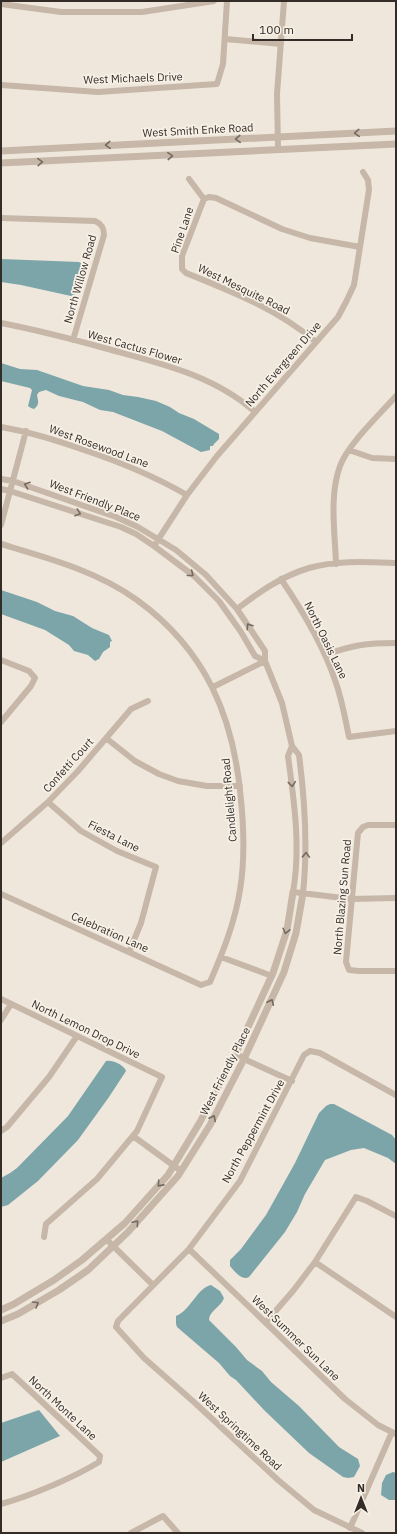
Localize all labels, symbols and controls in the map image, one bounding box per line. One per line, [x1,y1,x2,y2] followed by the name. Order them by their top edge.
[253,16,352,42] scale bar
[259,22,294,37] text: 100 m
[83,69,183,87] street label: West Michaels Drive
[142,120,254,140] street label: West Smith Enke Road
[354,129,360,137] one-way arrow
[235,134,241,143] one-way arrow
[105,141,111,150] one-way arrow
[167,151,173,160] one-way arrow
[37,157,43,166] one-way arrow
[168,205,196,255] street label: Pine Lane
[61,233,99,325] street label: North Willow Road
[196,261,292,317] street label: West Mesquite Road
[242,318,324,410] street label: North Evergreen Drive
[86,327,184,367] street label: West Cactus Flower
[47,421,151,471] street label: West Rosewood Lane
[47,476,143,524] street label: West Friendly Place
[23,482,30,490] one-way arrow
[75,509,82,517] one-way arrow
[187,570,194,577] one-way arrow
[301,599,351,681] street label: North Oasis Lane
[247,624,254,631] one-way arrow
[40,735,96,795] street label: Confetti Court
[218,758,240,842] street label: Candlelight Road
[287,780,296,787] one-way arrow
[86,817,142,855] street label: Fiesta Lane
[330,839,354,955] street label: North Blazing Sun Road
[302,852,310,858] one-way arrow
[69,909,151,955] street label: Celebration Lane
[282,927,291,934] one-way arrow
[30,997,142,1061] street label: North Lemon Drop Drive
[266,998,274,1006] one-way arrow
[197,1025,253,1117] street label: West Friendly Place
[219,1077,287,1185] street label: North Peppermint Drive
[208,1115,216,1123] one-way arrow
[158,1179,165,1187] one-way arrow
[132,1220,139,1227] one-way arrow
[249,1292,343,1384] street label: West Summer Sun Lane
[32,1301,39,1308] one-way arrow
[26,1373,100,1443] street label: North Monte Lane
[195,1389,285,1473] street label: West Springtime Road
[341,1478,381,1518] north arrow
[357,1481,365,1495] text: N

